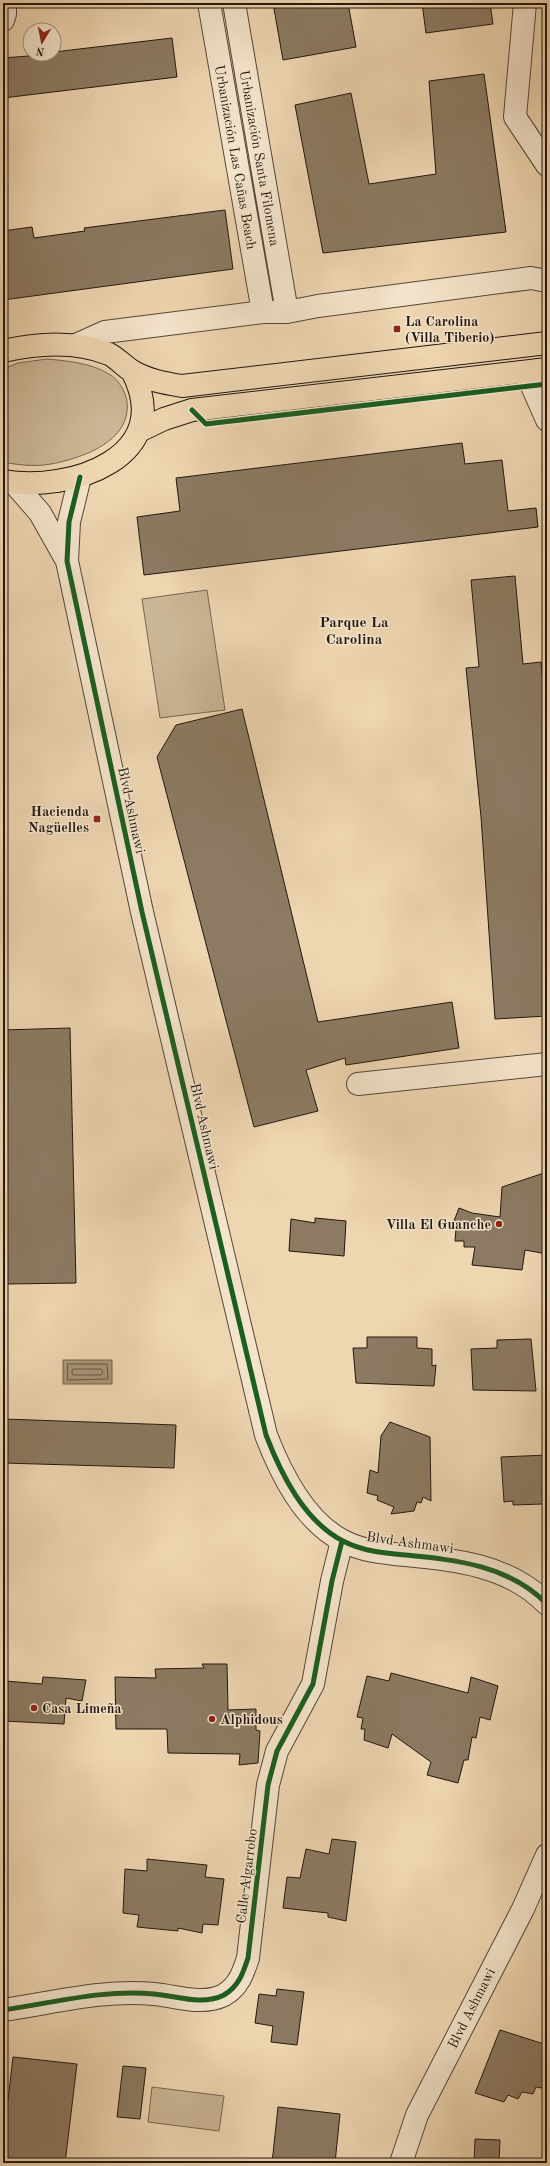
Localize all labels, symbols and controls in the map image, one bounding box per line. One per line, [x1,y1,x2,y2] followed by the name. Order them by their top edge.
[22,22,62,62] north arrow
[35,44,46,57] text: N
[212,64,258,251] street label: Urbanización Las Cañas Beach
[237,69,281,247] street label: Urbanización Santa Filomena
[405,315,495,345] place label: La Carolina (Villa Tiberio)
[392,324,402,334] marker: La Carolina (Villa Tiberio)
[319,616,389,648] district label: Parque La Carolina
[115,766,147,855] street label: Blvd Ashmawi
[28,805,89,835] place label: Hacienda Nagüelles
[92,814,102,824] marker: Hacienda Nagüelles
[187,1082,221,1171] street label: Blvd Ashmawi
[386,1218,491,1232] place label: Villa El Guanche
[494,1219,504,1229] marker: Villa El Guanche
[365,1530,455,1556] street label: Blvd Ashmawi
[42,1702,122,1716] place label: Casa Limeña
[29,1703,39,1713] marker: Casa Limeña
[220,1713,283,1727] place label: Alphidous
[207,1714,217,1724] marker: Alphidous
[234,1828,260,1924] street label: Calle Algarrobo
[446,1966,498,2051] street label: Blvd Ashmawi

